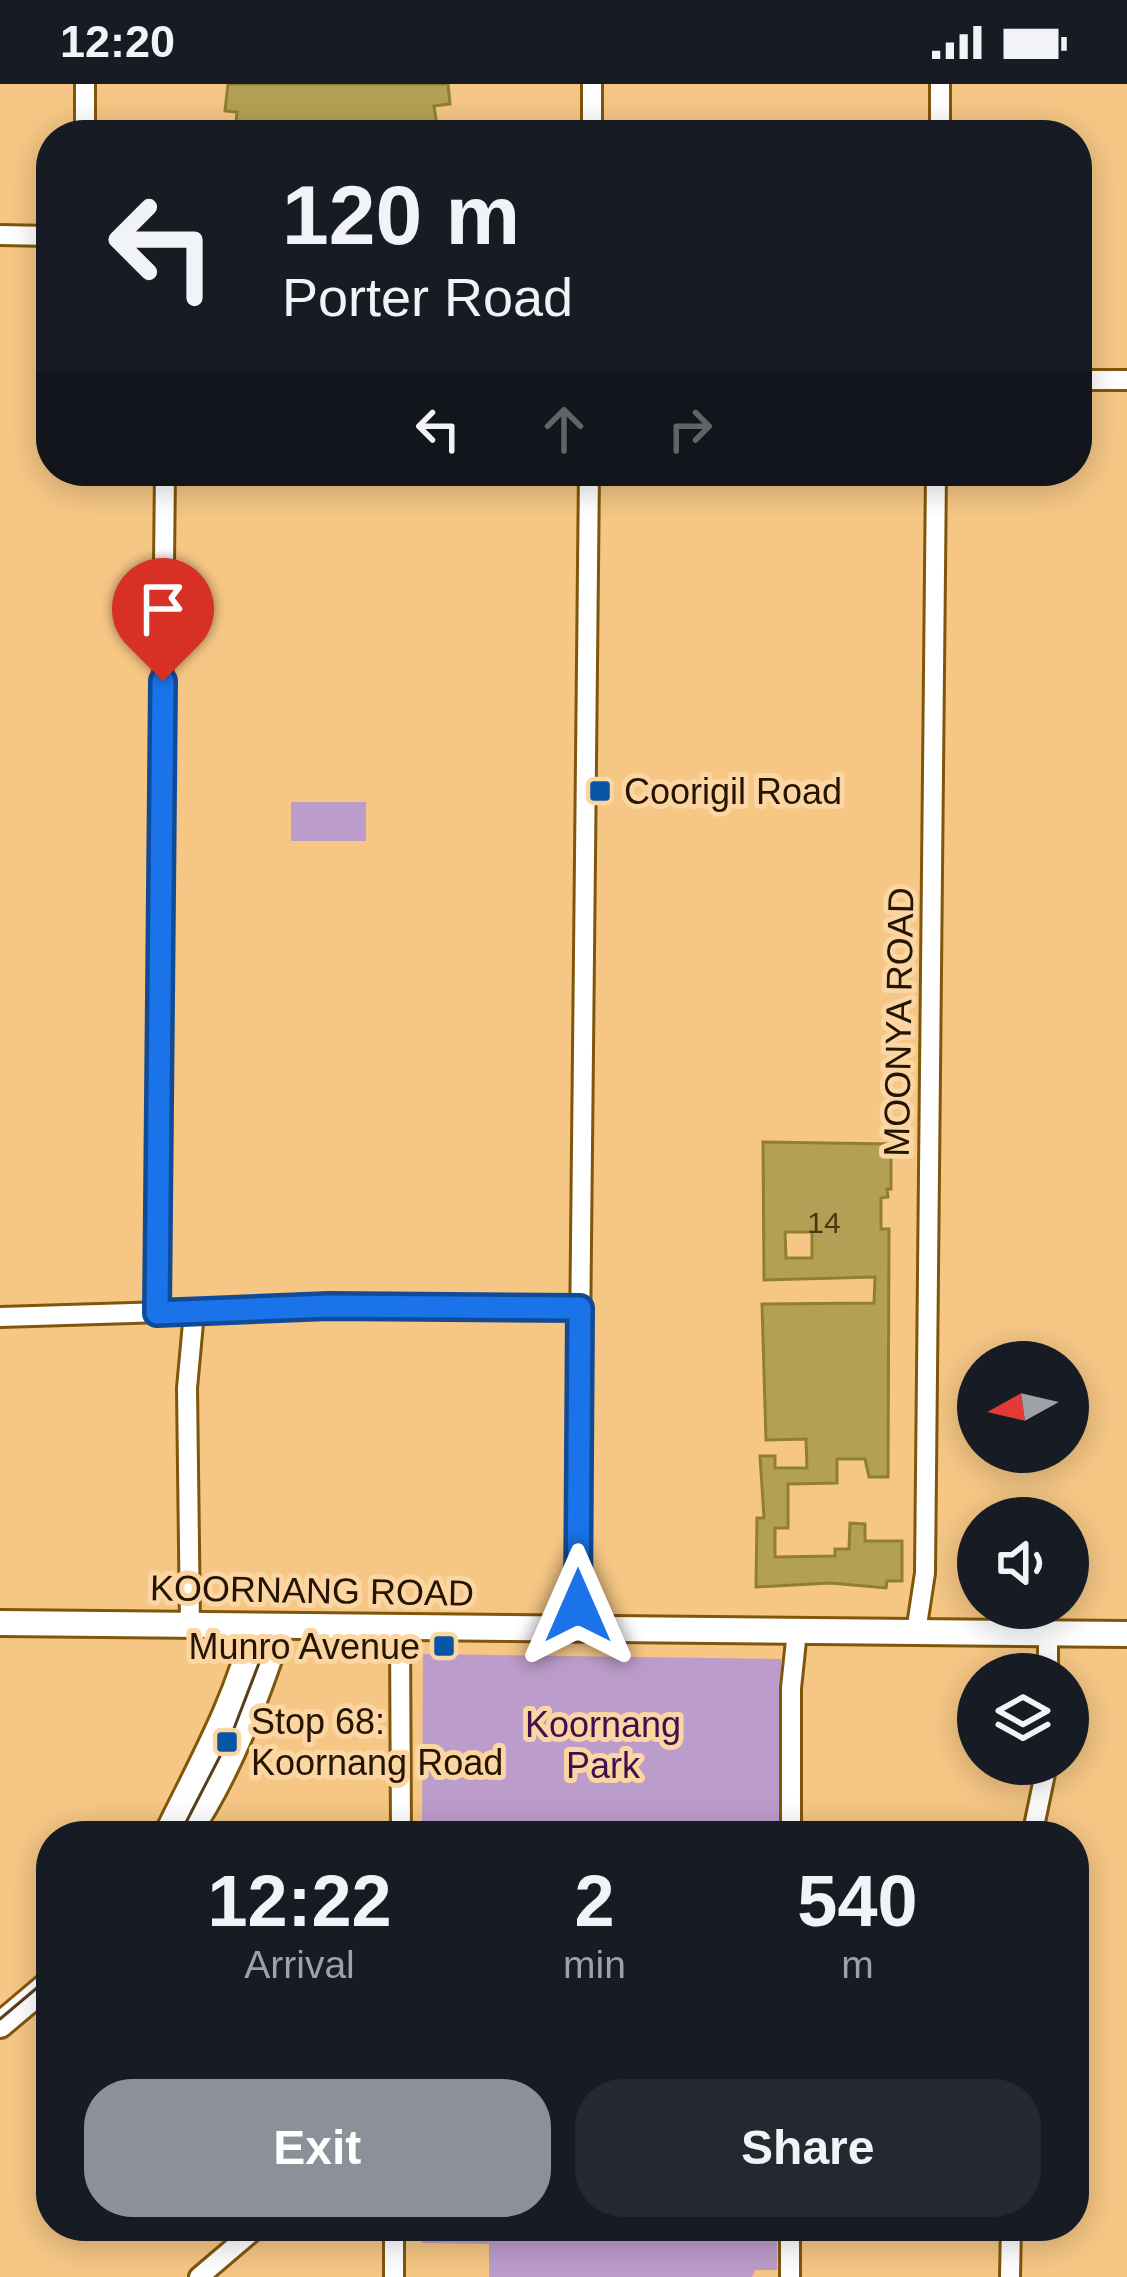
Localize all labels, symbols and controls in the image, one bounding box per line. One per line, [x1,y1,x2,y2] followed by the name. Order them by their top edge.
[60,16,175,67] text: 12:20
[84,168,240,324] icon: left
[282,168,520,262] text: 120 m
[282,267,573,327] text: Porter Road
[405,396,471,462] icon: left
[531,396,597,462] icon: ahead
[657,396,723,462] icon: right
[112,558,214,681] pin
[130,576,196,642] icon: arrive
[624,771,842,812] place label: Coorigil Road
[587,778,613,804] marker: Coorigil Road
[876,887,921,1157] street label: MOONYA ROAD
[807,1206,841,1239] house number: 14
[957,1341,1089,1473] north arrow
[957,1341,1089,1785] map controls
[957,1497,1089,1629] button: sound
[515,1543,641,1669] position arrow
[150,1567,474,1614] street label: KOORNANG ROAD
[188,1626,420,1667] place label: Munro Avenue
[431,1633,457,1659] marker: Munro Avenue
[957,1653,1089,1785] button: layers
[251,1701,503,1783] place label: Stop 68: Koornang Road
[525,1704,681,1786] park label: Koornang Park
[214,1729,240,1755] marker: Stop 68: Koornang Road
[207,1861,392,1941] text: 12:22
[574,1861,615,1941] text: 2
[797,1861,918,1941] text: 540
[244,1943,355,1986] text: Arrival
[563,1943,626,1986] text: min
[841,1943,874,1986] text: m
[84,2079,551,2217] button: Exit
[575,2079,1041,2217] button: Share

